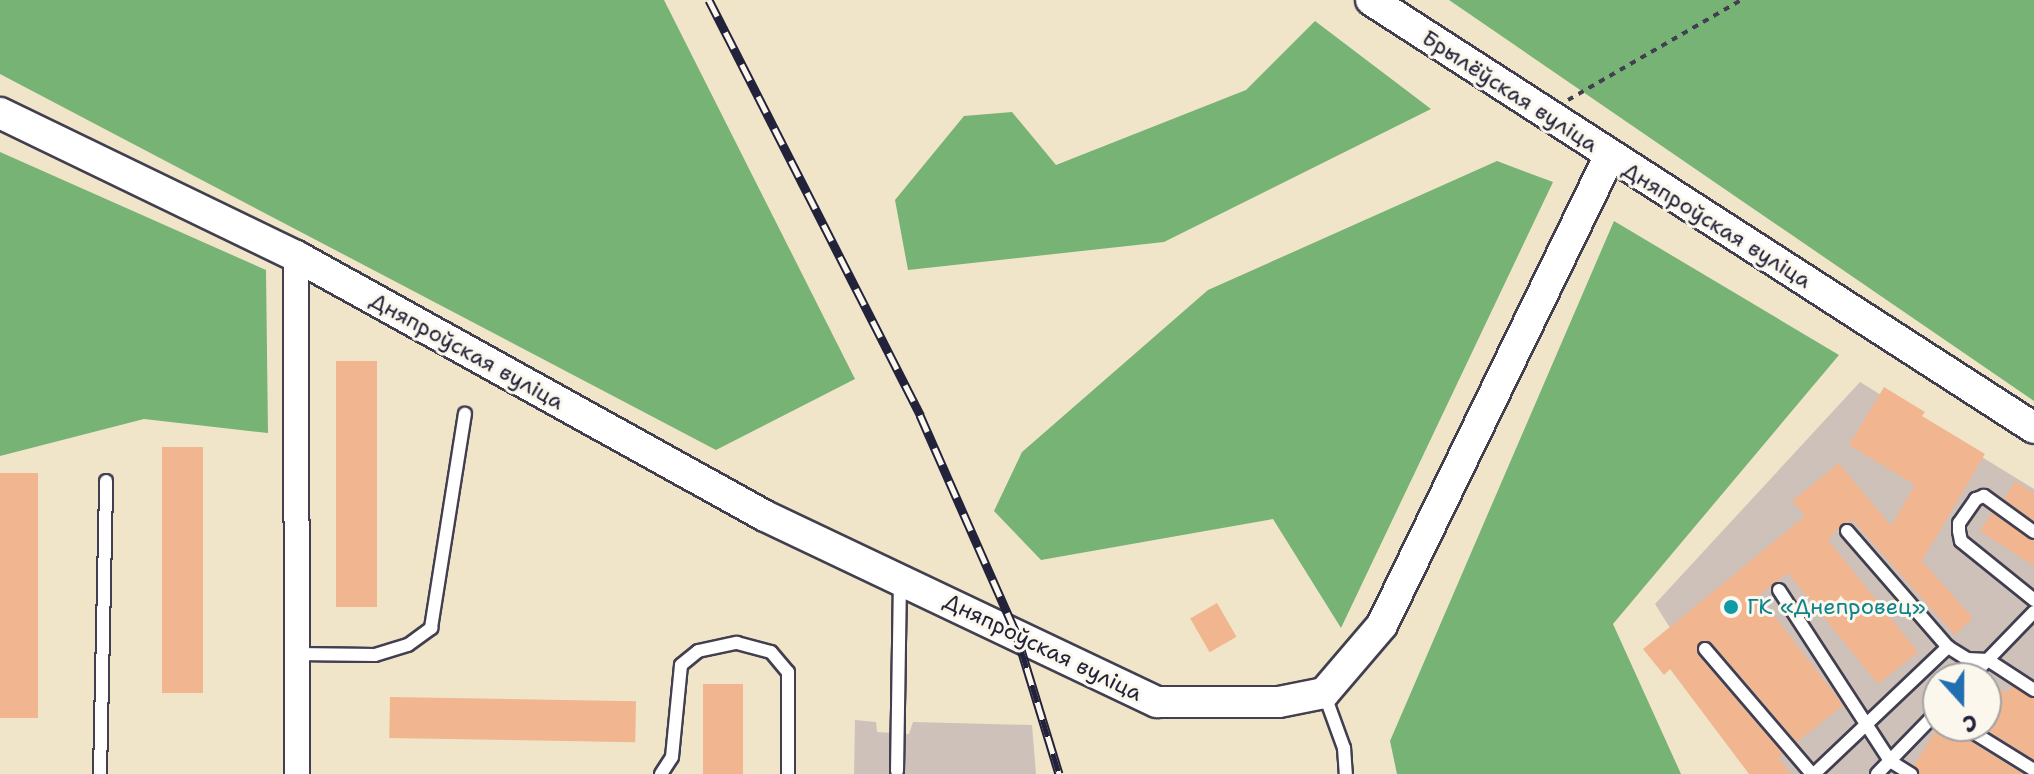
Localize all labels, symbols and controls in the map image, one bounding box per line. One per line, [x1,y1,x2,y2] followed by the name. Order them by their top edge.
[1417,24,1603,158] street label: Брылёўская вуліца
[1618,156,1816,294] street label: Дняпроўская вуліца
[366,287,568,415] street label: Дняпроўская вуліца
[940,587,1146,707] street label: Дняпроўская вуліца
[1747,594,1926,620] place label: ГК «Днепровец»
[1722,598,1740,616] marker: ГК «Днепровец»
[1922,662,2002,742] north arrow
[1959,707,1982,739] text: С

